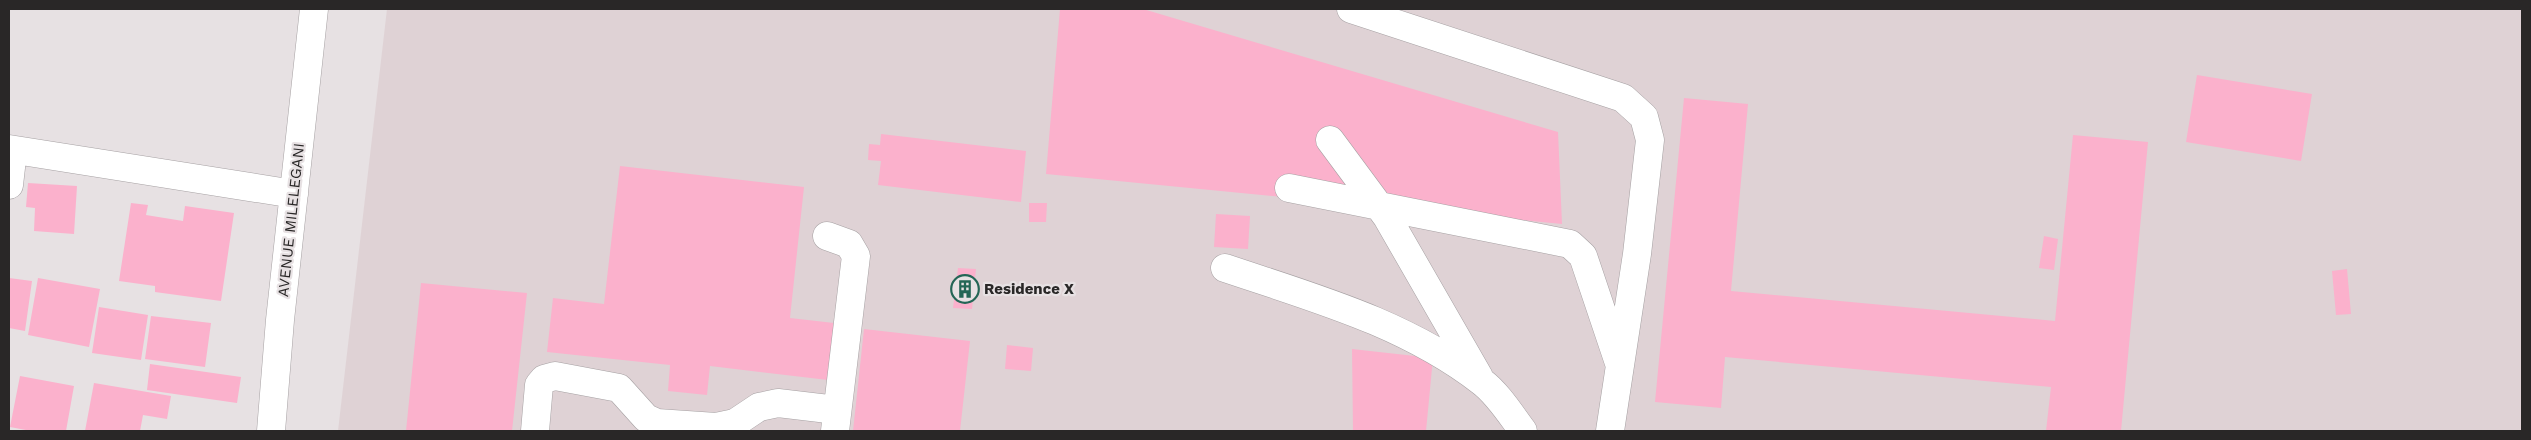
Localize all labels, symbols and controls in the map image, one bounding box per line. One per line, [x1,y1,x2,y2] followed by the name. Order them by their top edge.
[274,142,308,298] street label: AVENUE MILELEGANI
[950,274,980,304] building icon: Residence X
[984,280,1074,298] place label: Residence X

